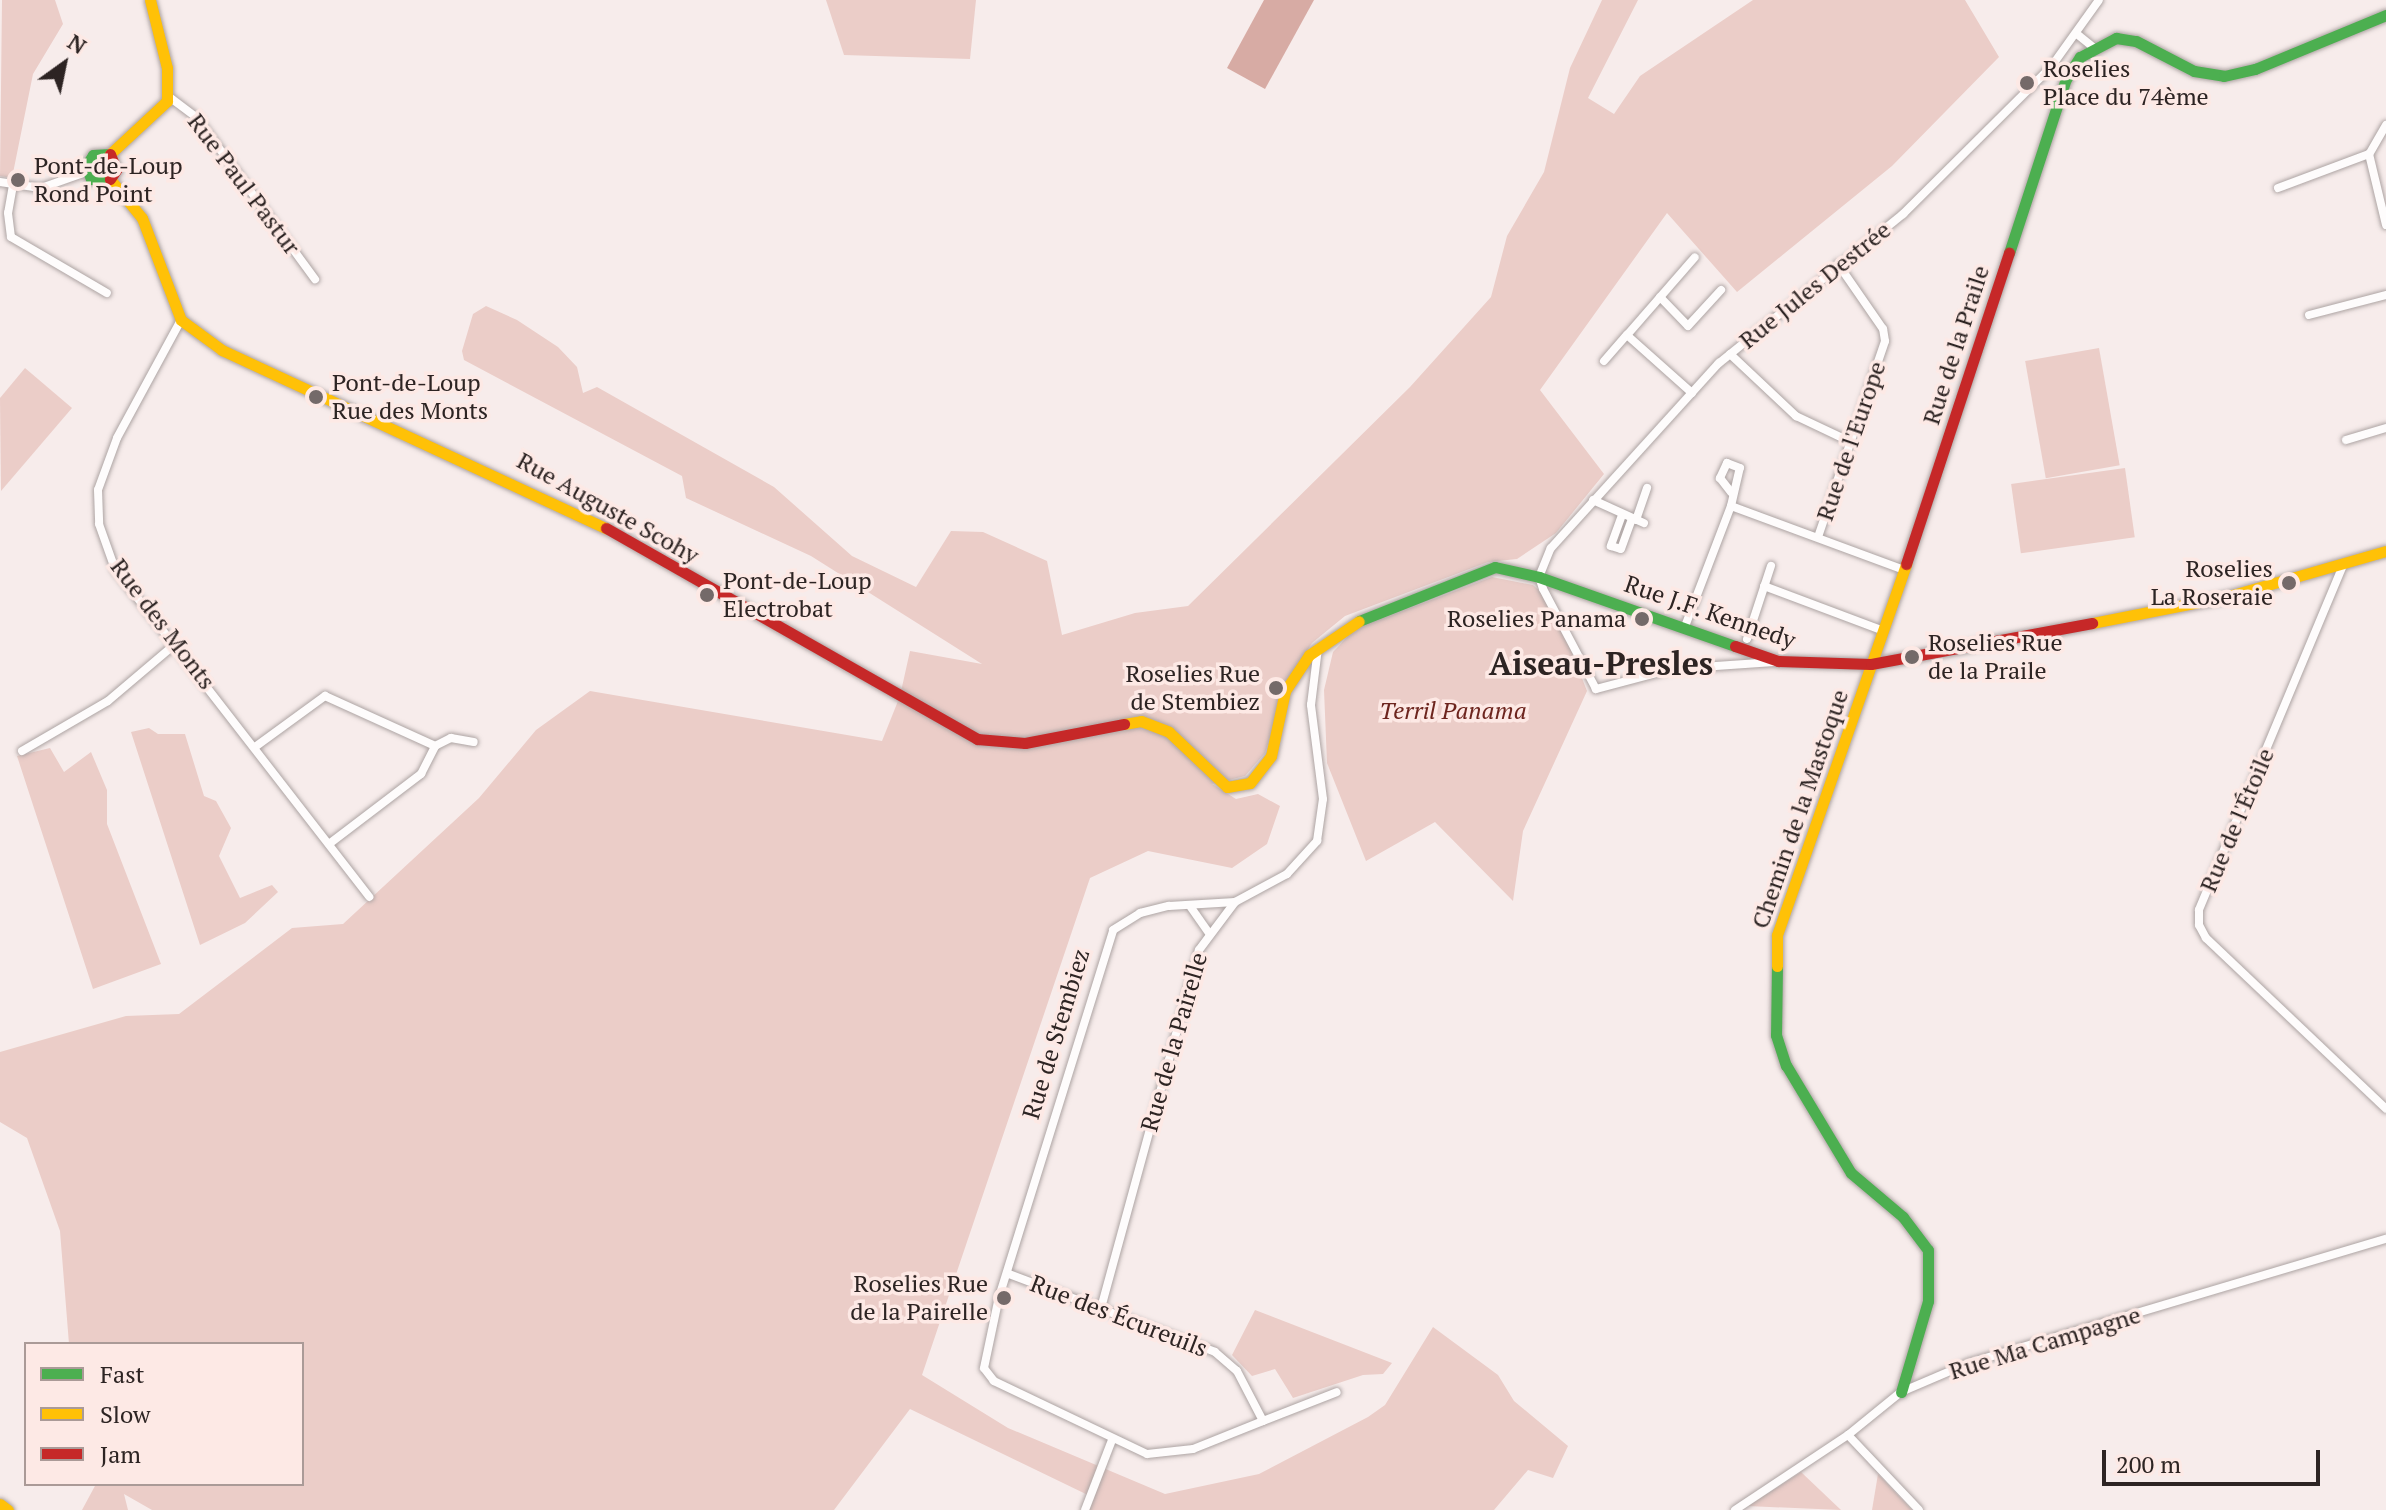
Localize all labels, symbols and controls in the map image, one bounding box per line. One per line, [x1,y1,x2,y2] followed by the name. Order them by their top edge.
[24,24,104,104] north arrow
[62,27,92,60] text: N
[2043,55,2209,111] place label: Roselies Place du 74ème
[2018,74,2036,92] marker: Roselies Place du 74ème
[182,108,306,260] street label: Rue Paul Pastur
[34,152,183,208] place label: Pont-de-Loup Rond Point
[9,171,27,189] marker: Pont-de-Loup Rond Point
[1734,215,1896,355] street label: Rue Jules Destrée
[1917,262,1995,428] street label: Rue de la Praile
[1810,358,1892,524] street label: Rue de l'Europe
[332,369,488,425] place label: Pont-de-Loup Rue des Monts
[307,388,325,406] marker: Pont-de-Loup Rue des Monts
[512,446,704,570] street label: Rue Auguste Scohy
[104,553,222,695] street label: Rue des Monts
[2151,555,2273,611] place label: Roselies La Roseraie
[723,567,872,623] place label: Pont-de-Loup Electrobat
[1620,569,1800,655] street label: Rue J.F. Kennedy
[2280,574,2298,592] marker: Roselies La Roseraie
[698,586,716,604] marker: Pont-de-Loup Electrobat
[1447,605,1626,633] place label: Roselies Panama
[1633,610,1651,628] marker: Roselies Panama
[1928,629,2062,685] place label: Roselies Rue de la Praile
[1489,644,1713,682] district label: Aiseau-Presles
[1903,648,1921,666] marker: Roselies Rue de la Praile
[1126,660,1260,716] place label: Roselies Rue de Stembiez
[1267,679,1285,697] marker: Roselies Rue de Stembiez
[1746,686,1854,932] street label: Chemin de la Mastoque
[1380,697,1526,725] park label: Terril Panama
[2194,744,2280,896] street label: Rue de l'Étoile
[1016,945,1096,1123] street label: Rue de Stembiez
[1135,949,1213,1135] street label: Rue de la Pairelle
[1026,1269,1212,1363] street label: Rue des Écureuils
[850,1270,988,1326] place label: Roselies Rue de la Pairelle
[995,1289,1013,1307] marker: Roselies Rue de la Pairelle
[1946,1300,2144,1386] street label: Rue Ma Campagne
[24,1342,304,1486] legend
[100,1358,144,1390] text: Fast
[100,1398,151,1430] text: Slow
[2106,1434,2324,1484] scale bar
[100,1438,141,1470] text: Jam
[2116,1448,2181,1480] text: 200 m

